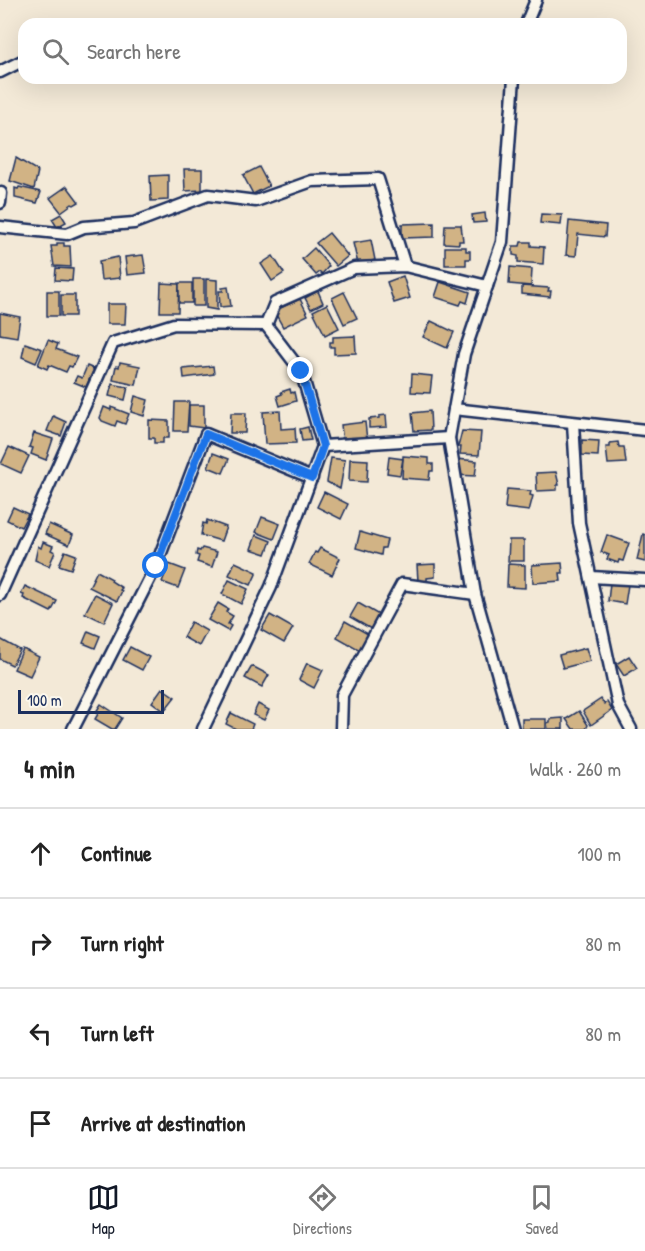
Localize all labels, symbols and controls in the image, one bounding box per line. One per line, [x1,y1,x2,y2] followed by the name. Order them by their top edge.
[18,18,627,84] search box
[39,35,72,68] icon: search
[87,36,181,66] text: Search here
[287,357,313,383] route end
[142,552,168,578] route start
[18,687,164,714] scale bar
[27,689,62,711] text: 100 m
[24,751,75,786] text: 4 min
[530,755,621,782] text: Walk · 260 m
[24,837,57,870] icon: ahead
[81,838,152,868] text: Continue
[578,840,621,867] text: 100 m
[24,927,57,960] icon: right
[81,928,164,958] text: Turn right
[585,930,621,957] text: 80 m
[24,1017,57,1050] icon: left
[81,1018,154,1048] text: Turn left
[585,1020,621,1047] text: 80 m
[24,1107,57,1140] icon: arrive
[81,1108,246,1138] text: Arrive at destination
[87,1181,120,1239] tab: Map
[293,1181,352,1239] tab: Directions
[525,1181,558,1239] tab: Saved

